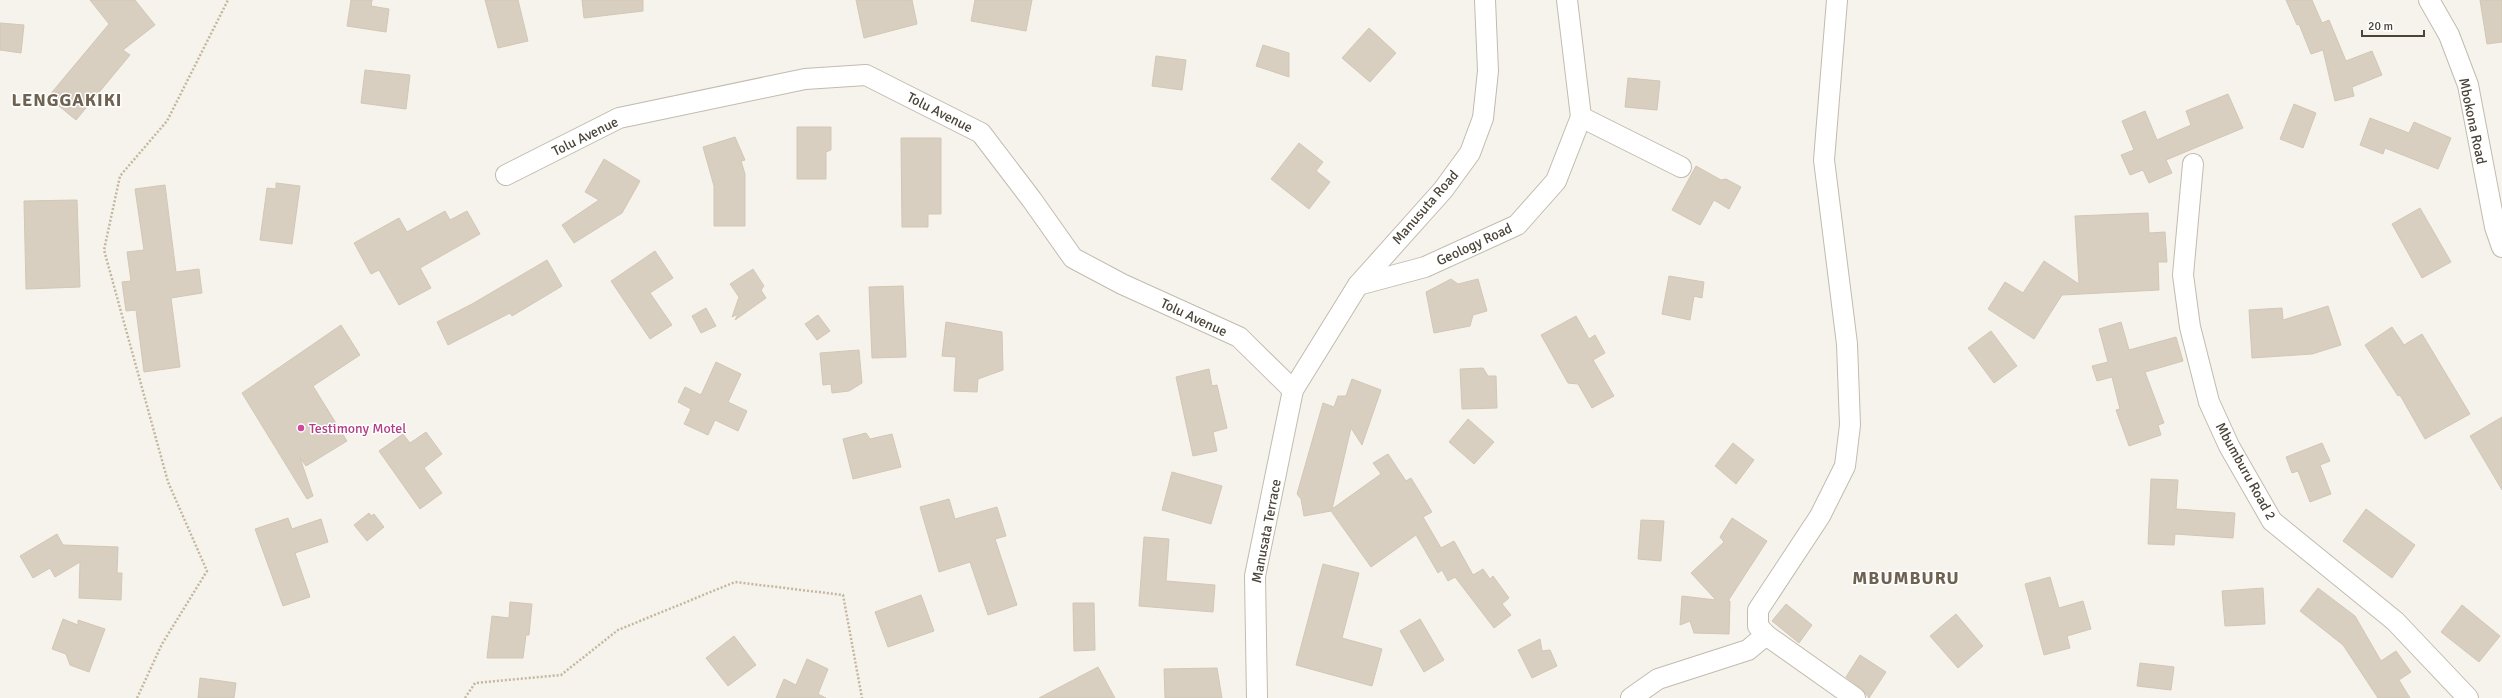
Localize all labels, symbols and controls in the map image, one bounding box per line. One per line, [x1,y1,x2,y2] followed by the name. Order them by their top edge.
[2362,12,2424,38] scale bar
[2368,19,2393,34] text: 20 m
[2455,76,2490,166] street label: Mbokona Road
[12,89,122,111] district label: LENGGAKIKI
[904,89,975,136] street label: Tolu Avenue
[549,113,621,160] street label: Tolu Avenue
[1389,167,1462,248] street label: Manusuta Road
[1434,220,1515,269] street label: Geology Road
[1158,295,1230,340] street label: Tolu Avenue
[2212,419,2279,523] street label: Mbumburu Road 2
[309,420,406,437] place label: Testimony Motel
[296,423,306,433] marker: Testimony Motel
[1248,478,1285,584] street label: Manusata Terrace
[1852,567,1960,589] district label: MBUMBURU

